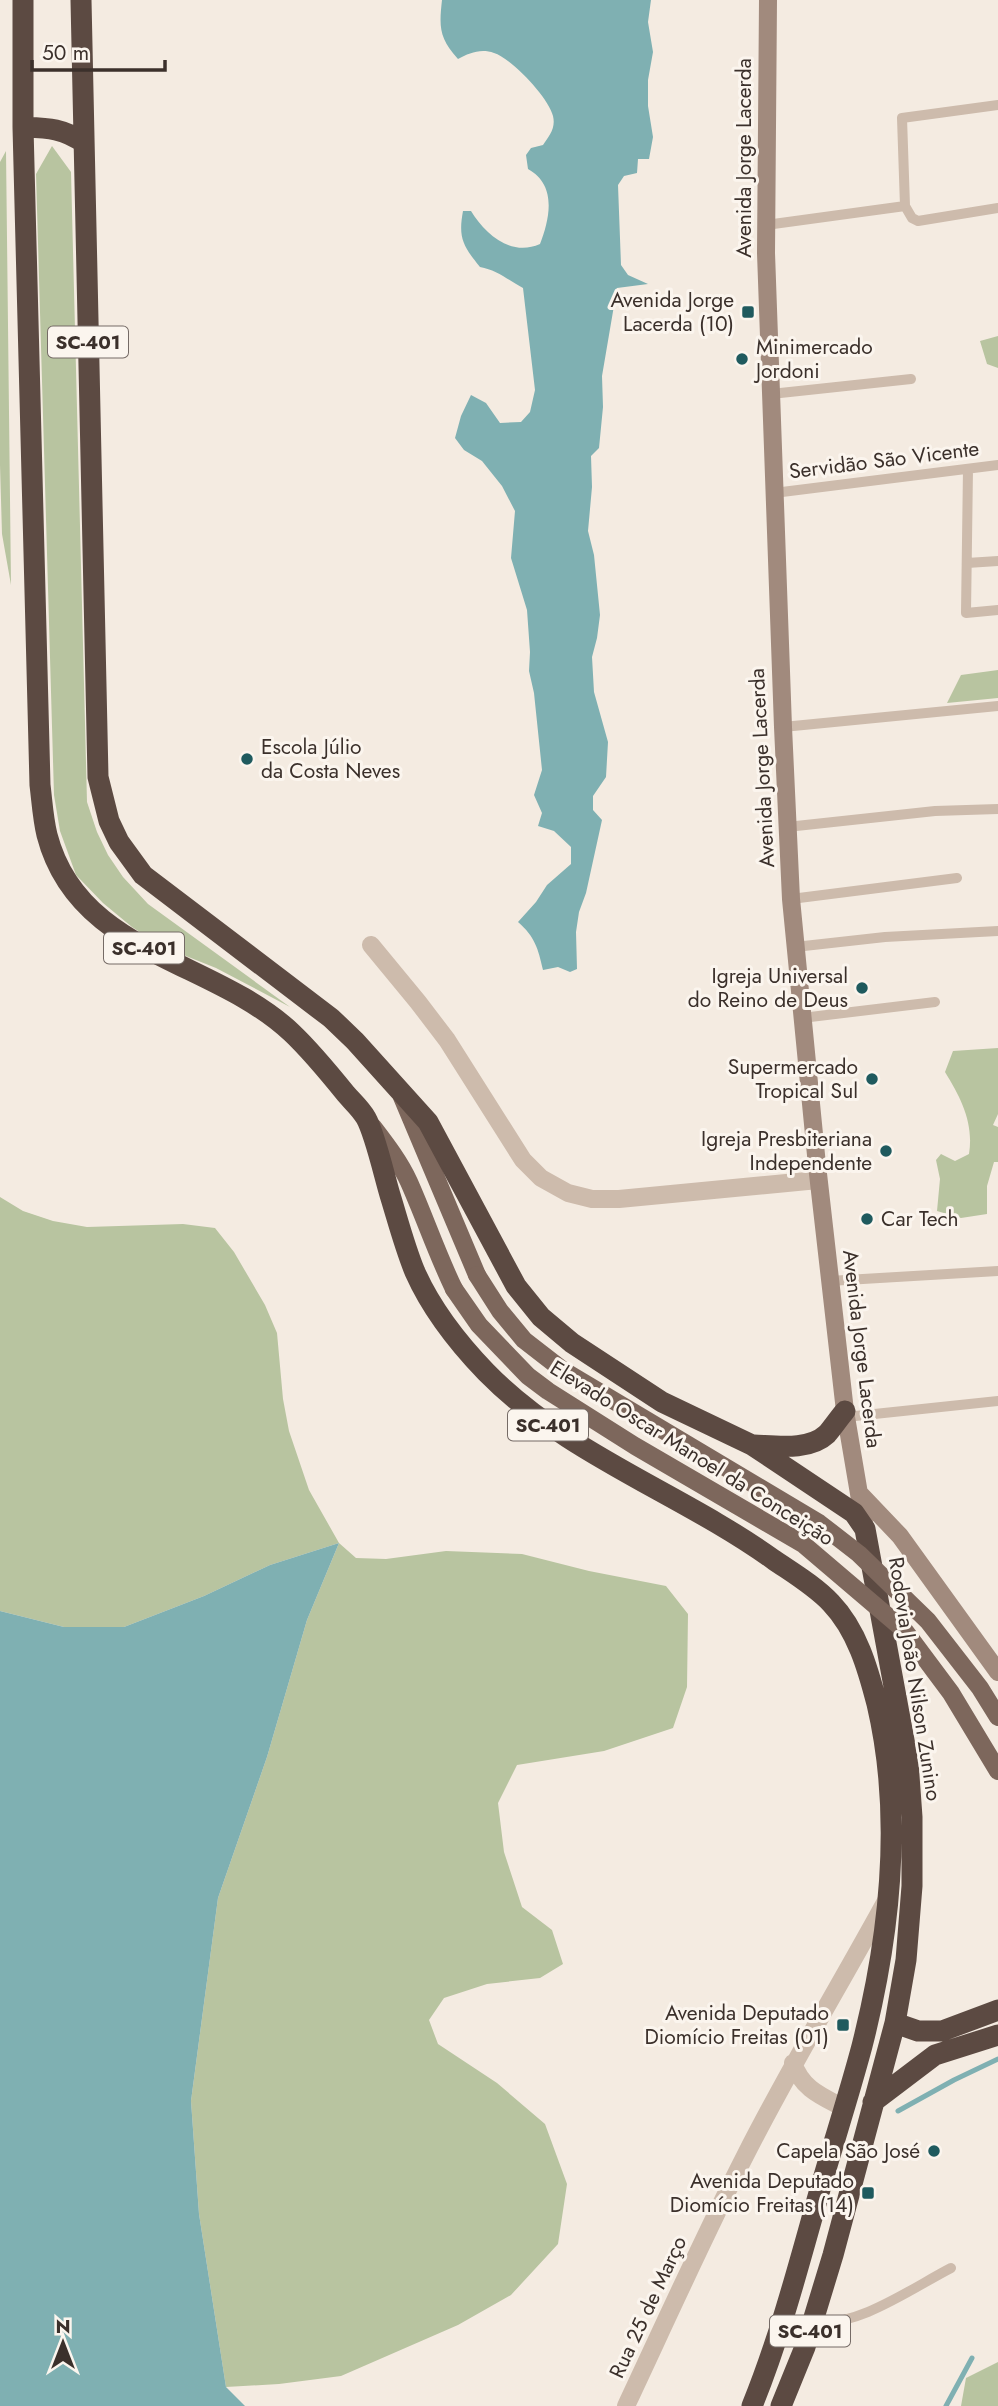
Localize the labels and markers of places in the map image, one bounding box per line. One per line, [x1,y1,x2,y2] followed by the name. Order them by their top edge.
[610,285,734,339] place label: Avenida Jorge Lacerda (10)
[740,304,756,320] marker: Avenida Jorge Lacerda (10)
[753,332,873,386] place label: Minimercado Jordoni
[734,351,750,367] marker: Minimercado Jordoni
[261,732,400,786] place label: Escola Júlio da Costa Neves
[239,751,255,767] marker: Escola Júlio da Costa Neves
[688,961,848,1015] place label: Igreja Universal do Reino de Deus
[854,980,870,996] marker: Igreja Universal do Reino de Deus
[728,1052,858,1106] place label: Supermercado Tropical Sul
[864,1071,880,1087] marker: Supermercado Tropical Sul
[701,1124,872,1178] place label: Igreja Presbiteriana Independente
[878,1143,894,1159] marker: Igreja Presbiteriana Independente
[881,1204,959,1234] place label: Car Tech
[859,1211,875,1227] marker: Car Tech
[644,1998,829,2052] place label: Avenida Deputado Diomício Freitas (01)
[835,2017,851,2033] marker: Avenida Deputado Diomício Freitas (01)
[776,2136,920,2166] place label: Capela São José
[926,2143,942,2159] marker: Capela São José
[670,2166,854,2220] place label: Avenida Deputado Diomício Freitas (14)
[860,2185,876,2201] marker: Avenida Deputado Diomício Freitas (14)

